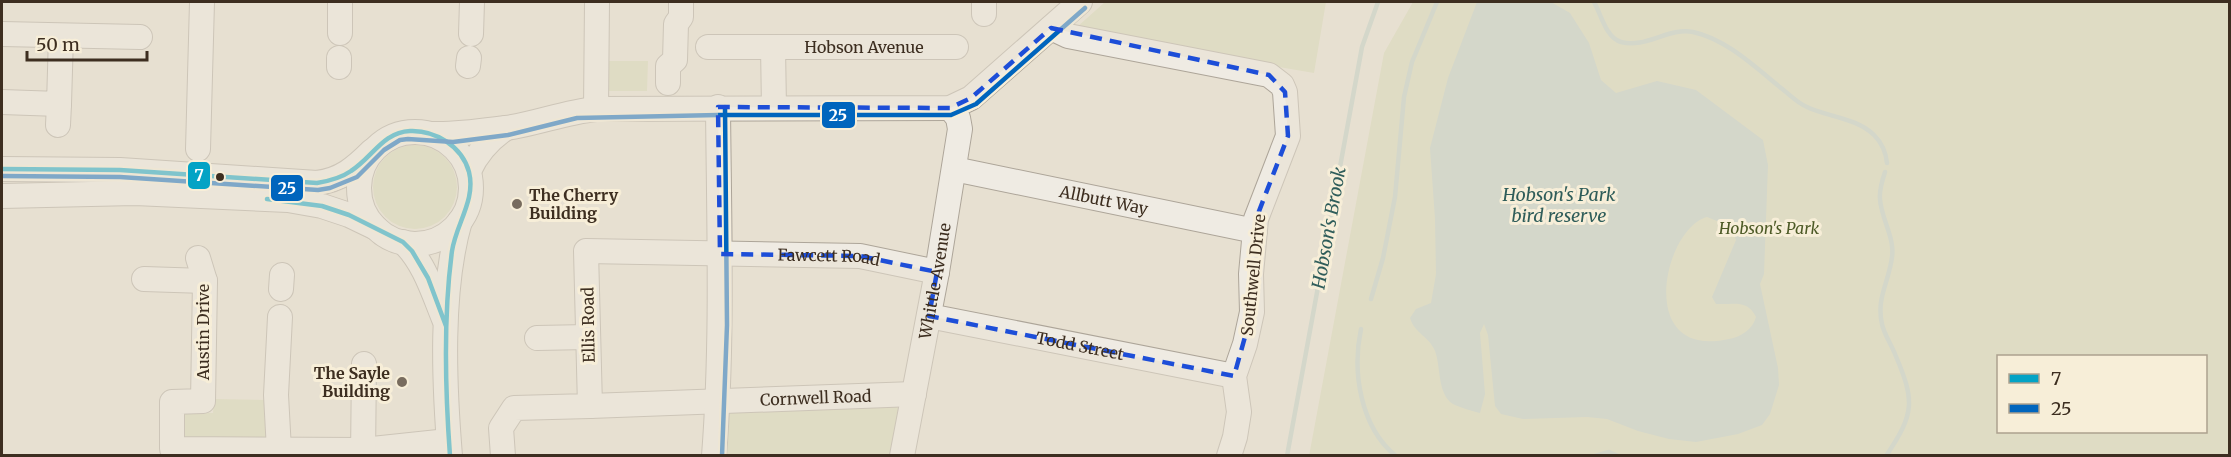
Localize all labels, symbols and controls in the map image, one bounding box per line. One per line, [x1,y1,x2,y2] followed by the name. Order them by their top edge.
[27,24,147,62] scale bar
[36,33,80,56] text: 50 m
[804,37,924,57] street label: Hobson Avenue
[821,101,856,129] line badge: 25
[829,105,847,125] text: 25
[187,161,211,190] line badge: 7
[194,165,204,185] text: 7
[1306,165,1351,292] water label: Hobson's Brook
[214,171,226,183] unlabelled marker
[270,174,304,202] line badge: 25
[278,178,296,198] text: 25
[1057,181,1151,219] street label: Allbutt Way
[1502,183,1616,227] water label: Hobson's Park bird reserve
[529,185,619,223] place label: The Cherry Building
[510,197,524,211] marker: The Cherry Building
[1237,213,1269,337] street label: Southwell Drive
[1718,218,1819,238] park label: Hobson's Park
[914,222,955,342] street label: Whittle Avenue
[777,244,882,270] street label: Fawcett Road
[193,284,213,381] street label: Austin Drive
[577,287,599,363] street label: Ellis Road
[1034,327,1127,364] street label: Todd Street
[1997,355,2207,433] legend
[314,363,390,401] place label: The Sayle Building
[2051,367,2061,390] text: 7
[395,375,409,389] marker: The Sayle Building
[760,386,872,410] street label: Cornwell Road
[2051,397,2072,420] text: 25

